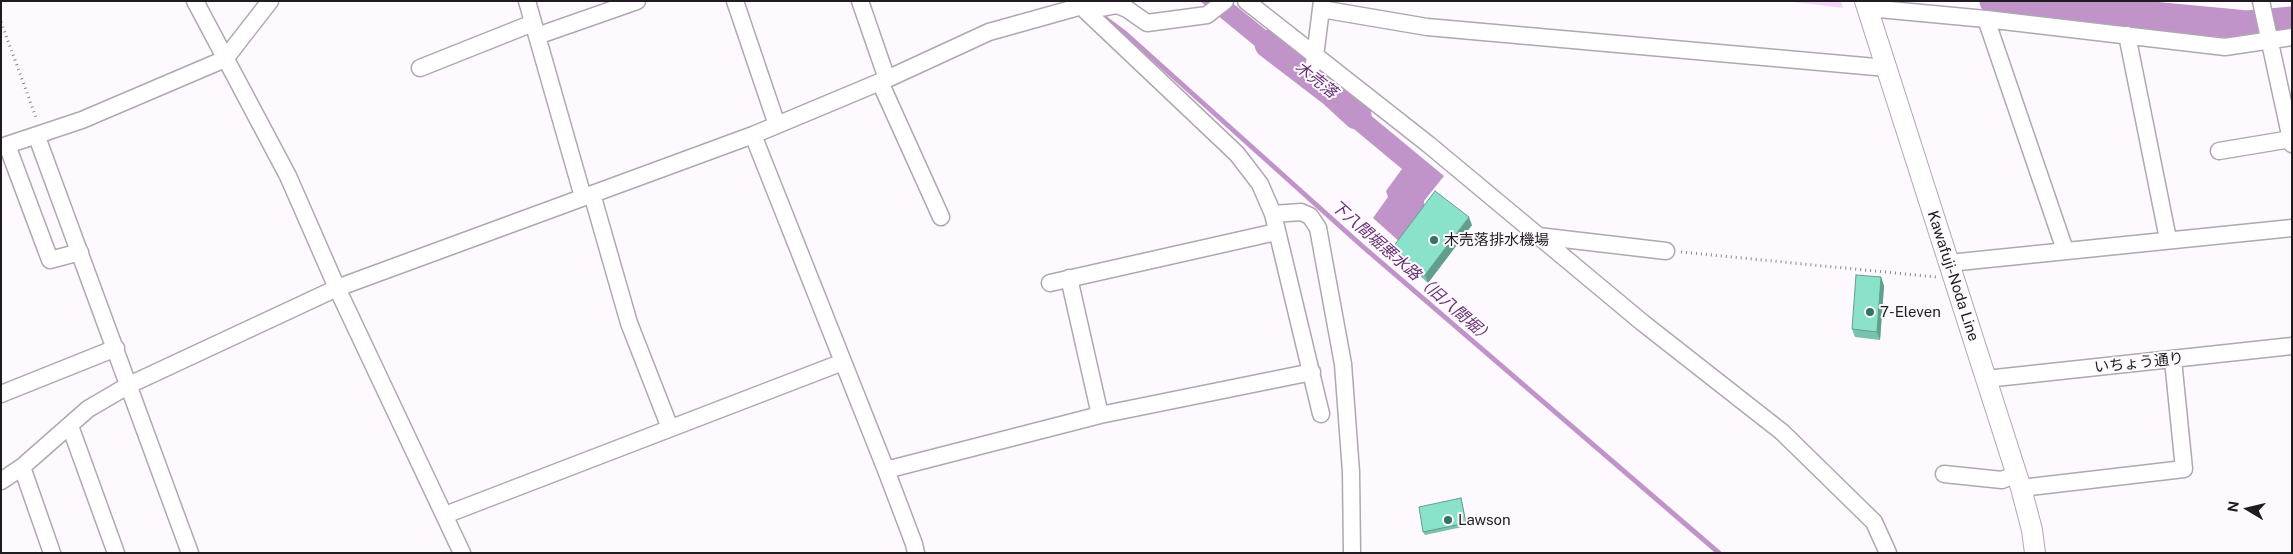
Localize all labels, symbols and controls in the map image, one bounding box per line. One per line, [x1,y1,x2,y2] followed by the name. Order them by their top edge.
[1291,58,1341,102] water label: 木売落
[1327,197,1497,347] water label: 下八間堀悪水路（旧八間堀）
[1923,209,1983,343] street label: Kawafuji-Noda Line
[1444,231,1549,249] place label: 木売落排水機場
[1428,234,1440,246] marker: 木売落排水機場
[1880,303,1941,321] place label: 7-Eleven
[1864,306,1876,318] marker: 7-Eleven
[2093,349,2185,377] street label: いちょう通り
[2223,484,2273,534] north arrow
[2224,500,2242,513] text: N
[1458,511,1511,529] place label: Lawson
[1442,514,1454,526] marker: Lawson

